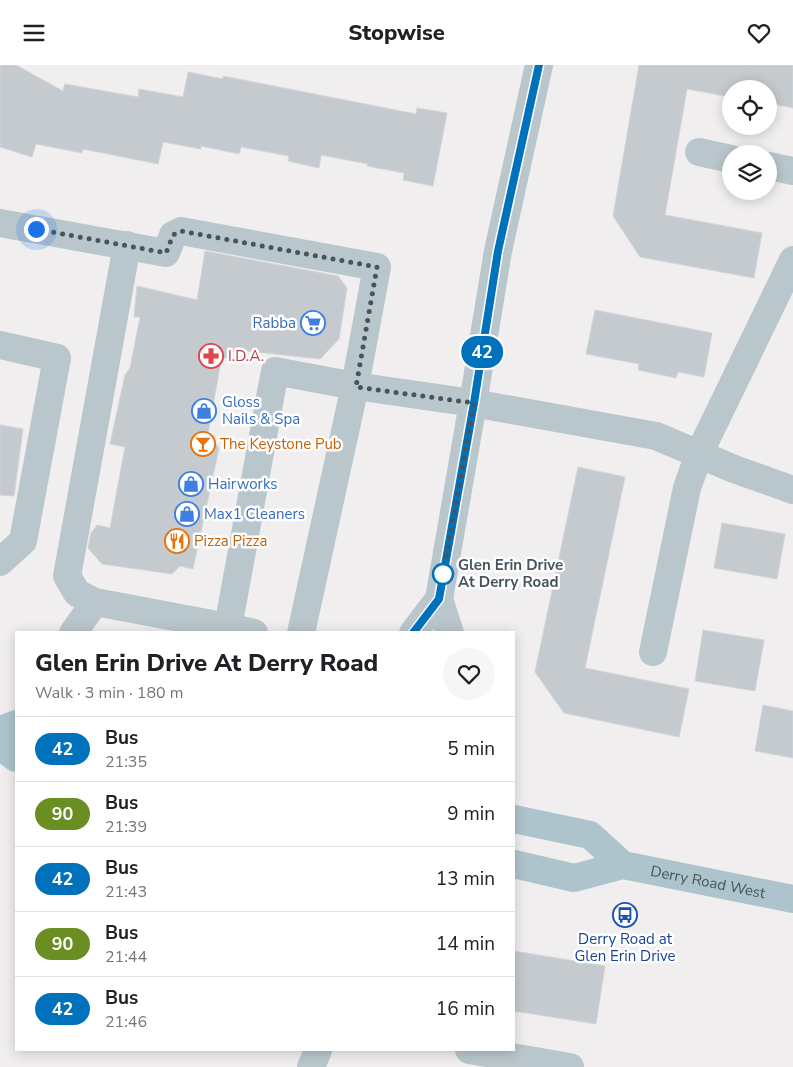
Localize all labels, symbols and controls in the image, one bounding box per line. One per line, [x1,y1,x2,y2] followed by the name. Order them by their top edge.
[348,18,445,48] text: Stopwise
[20,19,48,47] icon: menu
[745,19,773,47] icon: heart
[722,80,777,200] map controls
[722,80,777,135] button: locate
[722,145,777,200] button: layers
[24,217,49,242] your location
[300,310,326,336] supermarket icon: Rabba
[253,313,296,333] place label: Rabba
[460,336,504,368] line badge: 42
[471,340,493,364] text: 42
[198,343,224,369] pharmacy icon: I.D.A.
[228,346,264,366] place label: I.D.A.
[222,392,300,429] place label: Gloss Nails & Spa
[191,398,217,424] shop icon: Gloss Nails & Spa
[190,431,216,457] bar icon: The Keystone Pub
[220,434,342,454] place label: The Keystone Pub
[178,471,204,497] shop icon: Hairworks
[208,474,277,494] place label: Hairworks
[174,501,200,527] shop icon: Max1 Cleaners
[204,504,305,524] place label: Max1 Cleaners
[164,528,190,554] restaurant icon: Pizza Pizza
[194,531,267,551] place label: Pizza Pizza
[458,555,563,592] place label: Glen Erin Drive At Derry Road
[432,563,454,585] marker: Glen Erin Drive At Derry Road
[35,647,378,679] text: Glen Erin Drive At Derry Road
[443,648,495,700] button: heart
[35,682,183,704] text: Walk · 3 min · 180 m
[105,725,138,751] text: Bus
[447,736,495,762] text: 5 min
[52,737,73,761] text: 42
[105,751,147,773] text: 21:35
[105,790,138,816] text: Bus
[447,801,495,827] text: 9 min
[52,802,73,826] text: 90
[105,816,147,838] text: 21:39
[105,855,138,881] text: Bus
[649,861,768,903] street label: Derry Road West
[436,866,495,892] text: 13 min
[52,867,73,891] text: 42
[105,881,147,903] text: 21:43
[612,902,638,928] bus stop icon: Derry Road at Glen Erin Drive
[105,920,138,946] text: Bus
[574,929,676,966] place label: Derry Road at Glen Erin Drive
[436,931,495,957] text: 14 min
[52,932,73,956] text: 90
[105,946,147,968] text: 21:44
[105,985,138,1011] text: Bus
[436,996,495,1022] text: 16 min
[52,997,73,1021] text: 42
[105,1011,147,1033] text: 21:46

